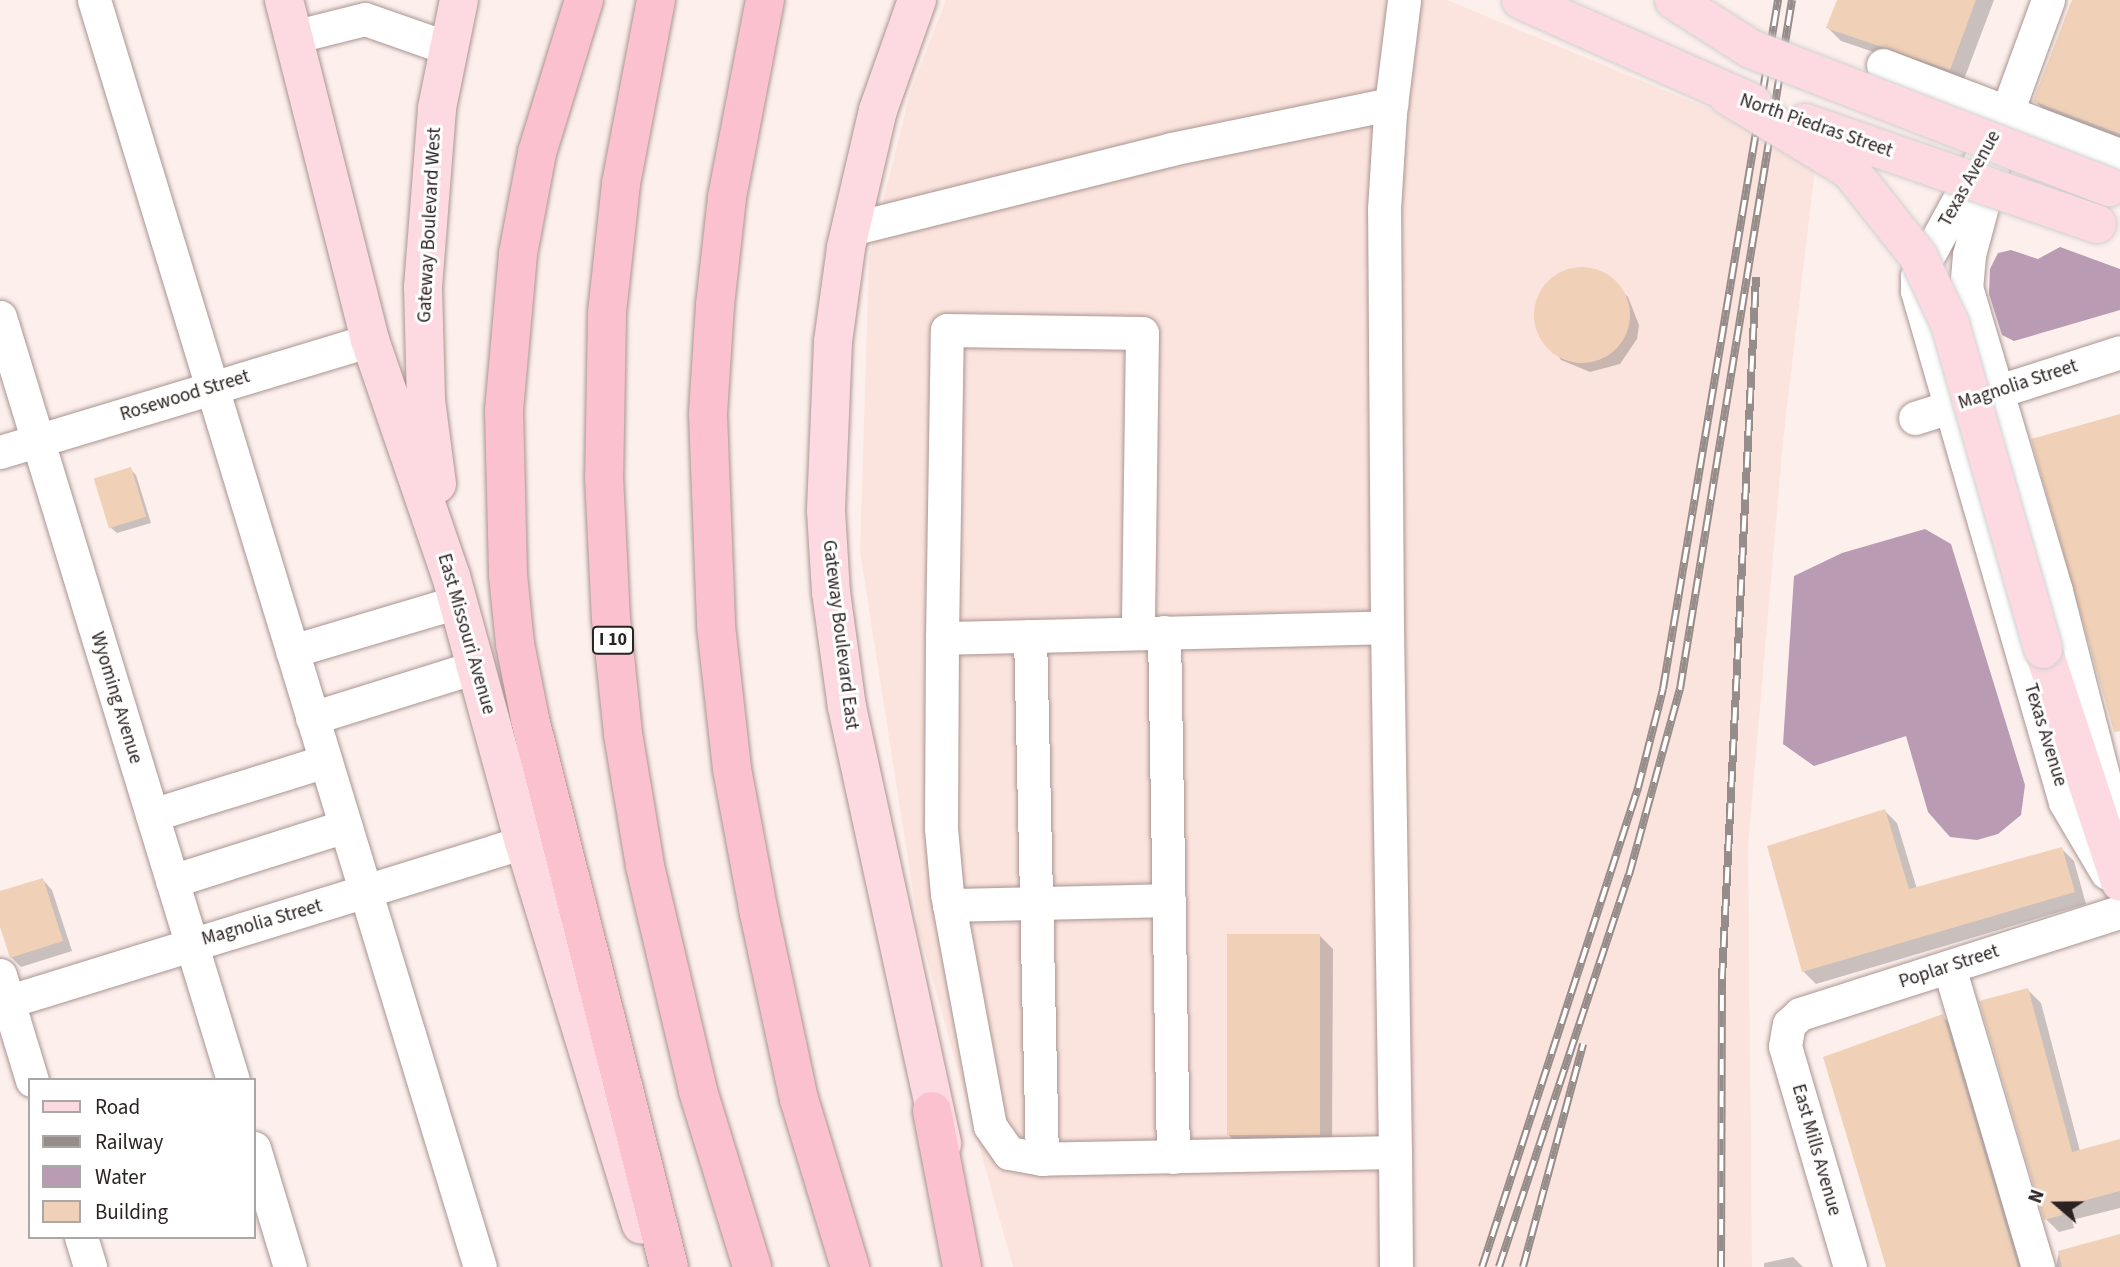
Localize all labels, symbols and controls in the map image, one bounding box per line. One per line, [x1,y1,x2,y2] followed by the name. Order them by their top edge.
[1737,89,1895,163] street label: North Piedras Street
[413,127,447,323] street label: Gateway Boulevard West
[1934,127,2006,231] street label: Texas Avenue
[1955,355,2081,415] street label: Magnolia Street
[117,365,253,427] street label: Rosewood Street
[817,539,863,731] street label: Gateway Boulevard East
[432,551,500,717] street label: East Missouri Avenue
[590,626,636,654] road number: I 10
[85,629,147,767] street label: Wyoming Avenue
[2019,681,2071,789] street label: Texas Avenue
[199,895,325,951] street label: Magnolia Street
[1896,940,2002,994] street label: Poplar Street
[28,1078,256,1239] legend
[1786,1082,1846,1218] street label: East Mills Avenue
[95,1092,140,1122] text: Road
[95,1127,163,1157] text: Railway
[95,1162,146,1192] text: Water
[2022,1169,2092,1239] north arrow
[2022,1186,2052,1207] text: N
[95,1197,168,1227] text: Building

